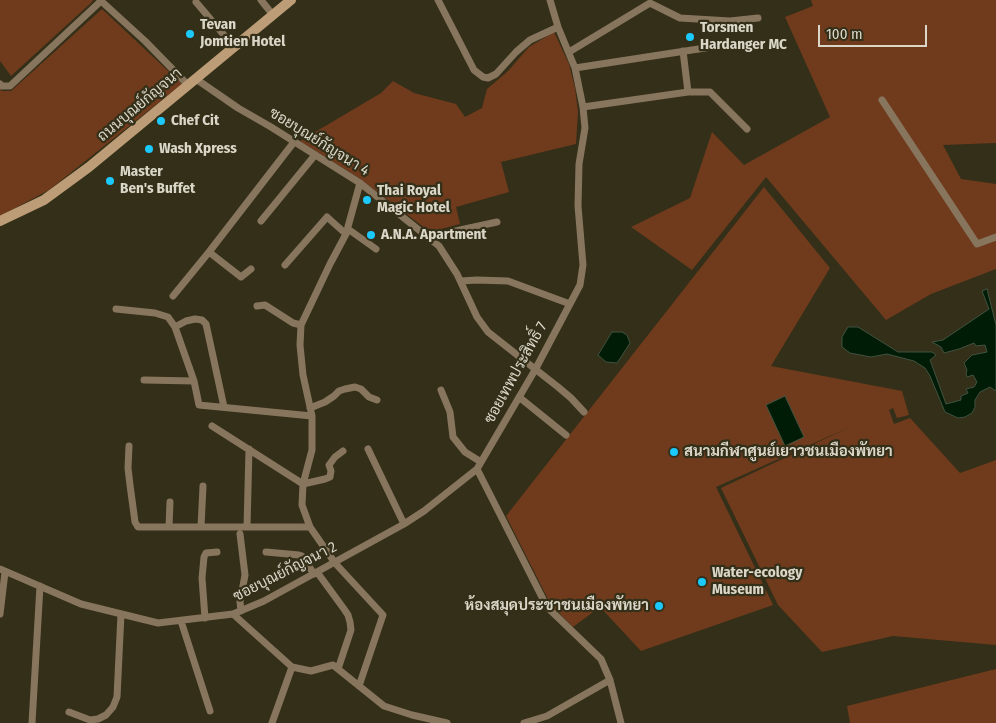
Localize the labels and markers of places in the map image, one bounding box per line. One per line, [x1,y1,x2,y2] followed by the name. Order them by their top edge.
[200,16,285,51] place label: Tevan Jomtien Hotel
[700,19,787,54] place label: Torsmen Hardanger MC
[184,28,196,40] marker: Tevan Jomtien Hotel
[684,31,696,43] marker: Torsmen Hardanger MC
[171,112,219,130] place label: Chef Cit
[155,115,167,127] marker: Chef Cit
[159,140,237,158] place label: Wash Xpress
[143,143,155,155] marker: Wash Xpress
[120,163,195,198] place label: Master Ben's Buffet
[104,175,116,187] marker: Master Ben's Buffet
[377,182,450,217] place label: Thai Royal Magic Hotel
[361,194,373,206] marker: Thai Royal Magic Hotel
[381,226,487,244] place label: A.N.A. Apartment
[365,229,377,241] marker: A.N.A. Apartment
[684,443,893,461] place label: สนามกีฬาศูนย์เยาวชนเมืองพัทยา
[668,446,680,458] marker: สนามกีฬาศูนย์เยาวชนเมืองพัทยา
[712,564,802,599] place label: Water-ecology Museum
[696,576,708,588] marker: Water-ecology Museum
[465,597,649,615] place label: ห้องสมุดประชาชนเมืองพัทยา
[653,600,665,612] marker: ห้องสมุดประชาชนเมืองพัทยา

